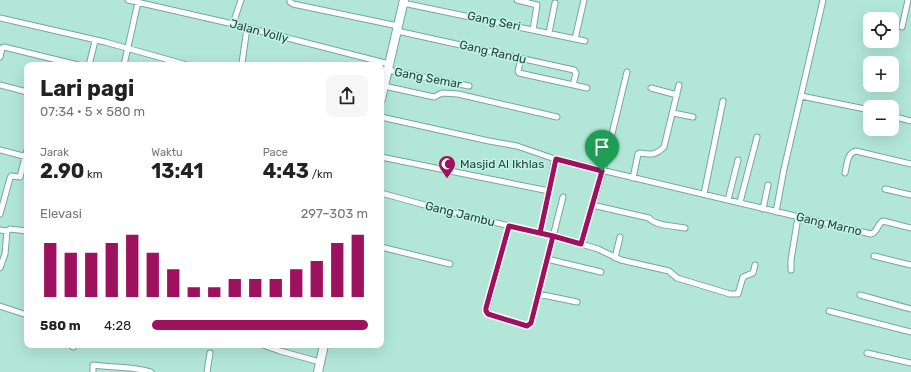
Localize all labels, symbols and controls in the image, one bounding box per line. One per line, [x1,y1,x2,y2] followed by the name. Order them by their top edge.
[466,9,522,33] street label: Gang Seri
[863,12,899,136] map controls
[863,12,899,48] button: locate
[228,16,290,46] street label: Jalan Volly
[458,37,528,67] street label: Gang Randu
[863,56,899,92] button: +
[393,65,463,91] street label: Gang Semar
[40,75,134,102] text: Lari pagi
[326,75,368,117] button: share
[863,100,899,136] button: −
[40,104,145,119] text: 07:34 · 5 × 580 m
[585,130,619,171] pin
[591,136,613,158] icon: arrive
[40,146,69,159] text: Jarak
[151,146,183,159] text: Waktu
[263,146,288,159] text: Pace
[437,154,457,179] mosque icon: Masjid Al Ikhlas
[460,157,544,171] place label: Masjid Al Ikhlas
[40,159,84,183] text: 2.90
[151,159,203,183] text: 13:41
[263,159,309,183] text: 4:43
[84,168,102,181] text: km
[309,168,332,181] text: /km
[424,199,496,229] street label: Gang Jambu
[40,206,82,221] text: Elevasi
[301,206,368,221] text: 297–303 m
[795,210,863,238] street label: Gang Marno
[40,318,81,333] text: 580 m
[104,318,131,333] text: 4:28

